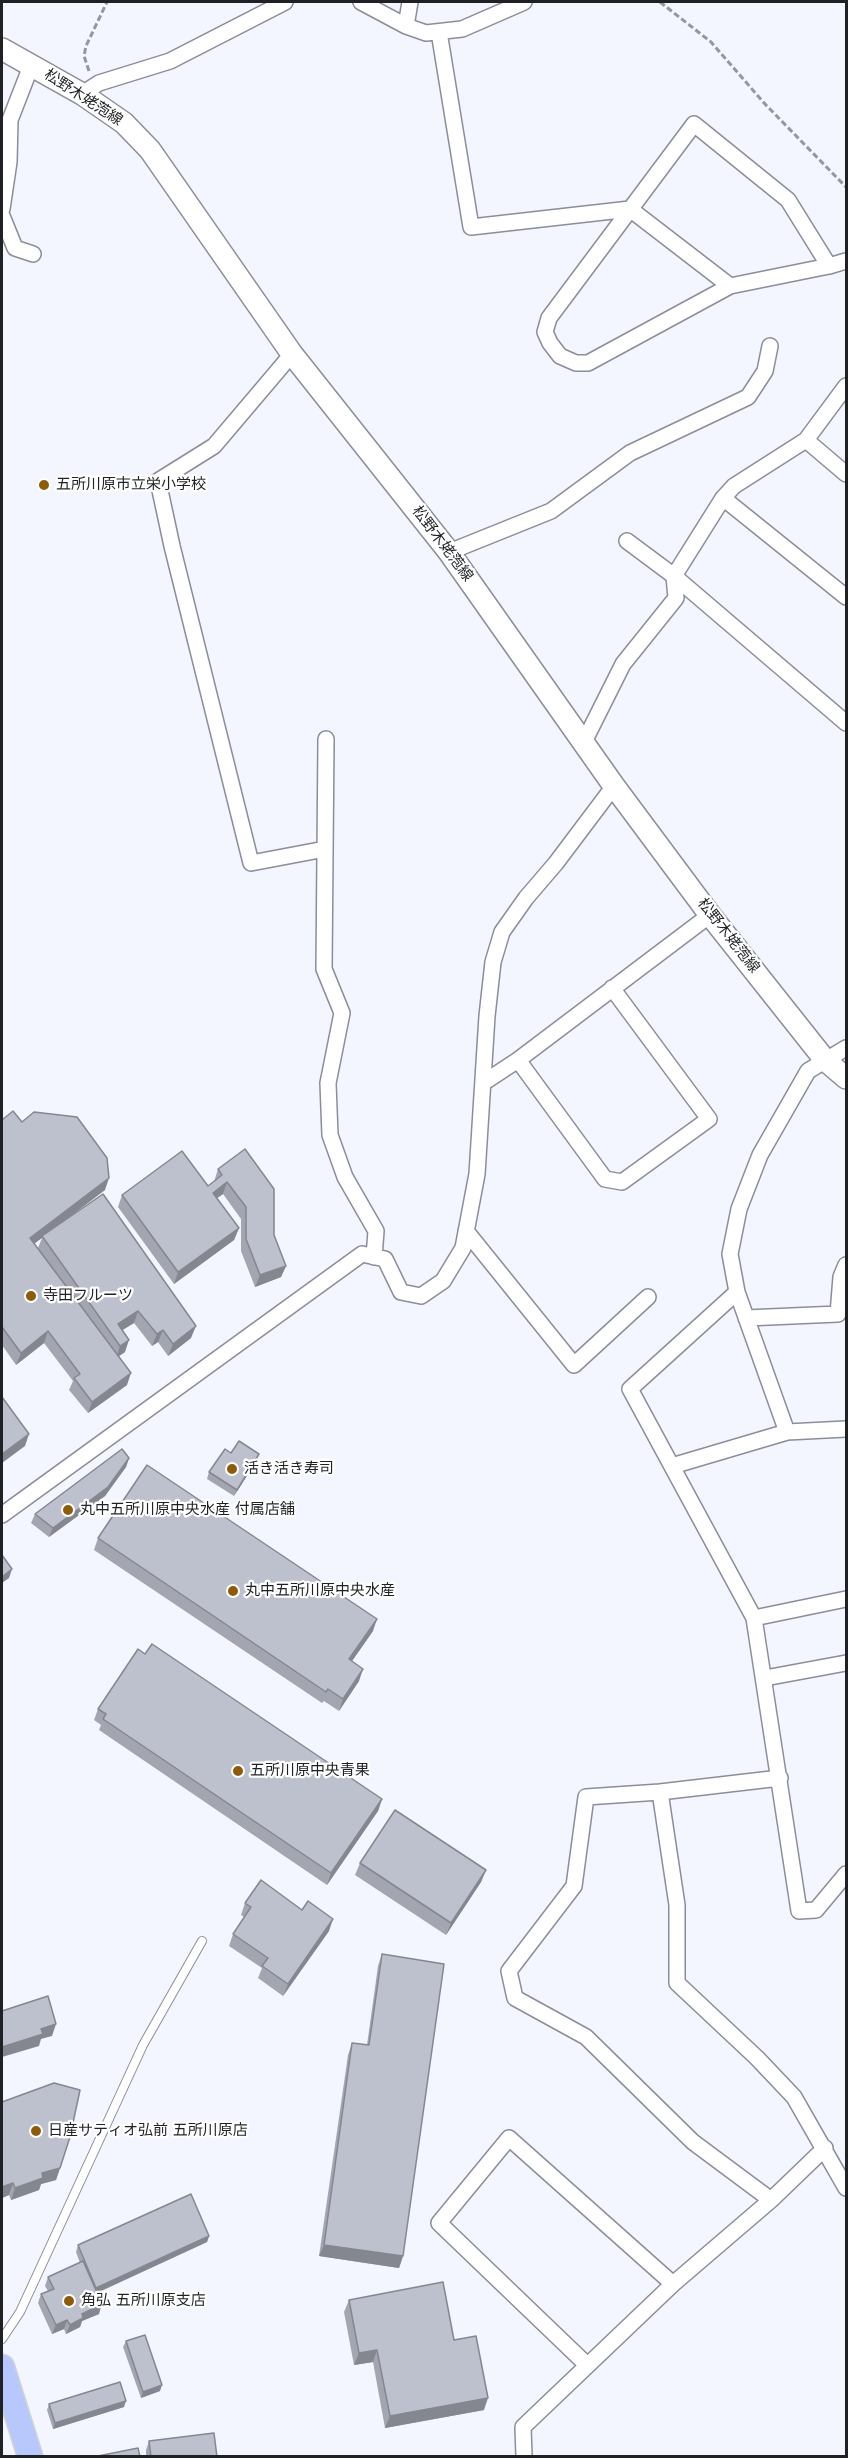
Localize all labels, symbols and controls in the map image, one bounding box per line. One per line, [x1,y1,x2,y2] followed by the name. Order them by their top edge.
[40,66,126,130] street label: 松野木姥萢線
[56,476,206,494] place label: 五所川原市立栄小学校
[37,478,51,492] marker: 五所川原市立栄小学校
[408,503,476,585] street label: 松野木姥萢線
[693,895,763,977] street label: 松野木姥萢線
[43,1287,133,1305] place label: 寺田フルーツ
[24,1289,38,1303] marker: 寺田フルーツ
[244,1460,334,1478] place label: 活き活き寿司
[225,1462,239,1476] marker: 活き活き寿司
[80,1501,295,1519] place label: 丸中五所川原中央水産 付属店舗
[61,1503,75,1517] marker: 丸中五所川原中央水産 付属店舗
[245,1582,395,1600] place label: 丸中五所川原中央水産
[226,1584,240,1598] marker: 丸中五所川原中央水産
[250,1762,370,1780] place label: 五所川原中央青果
[231,1764,245,1778] marker: 五所川原中央青果
[48,2122,248,2140] place label: 日産サティオ弘前 五所川原店
[29,2124,43,2138] marker: 日産サティオ弘前 五所川原店
[81,2292,206,2310] place label: 角弘 五所川原支店
[62,2294,76,2308] marker: 角弘 五所川原支店

